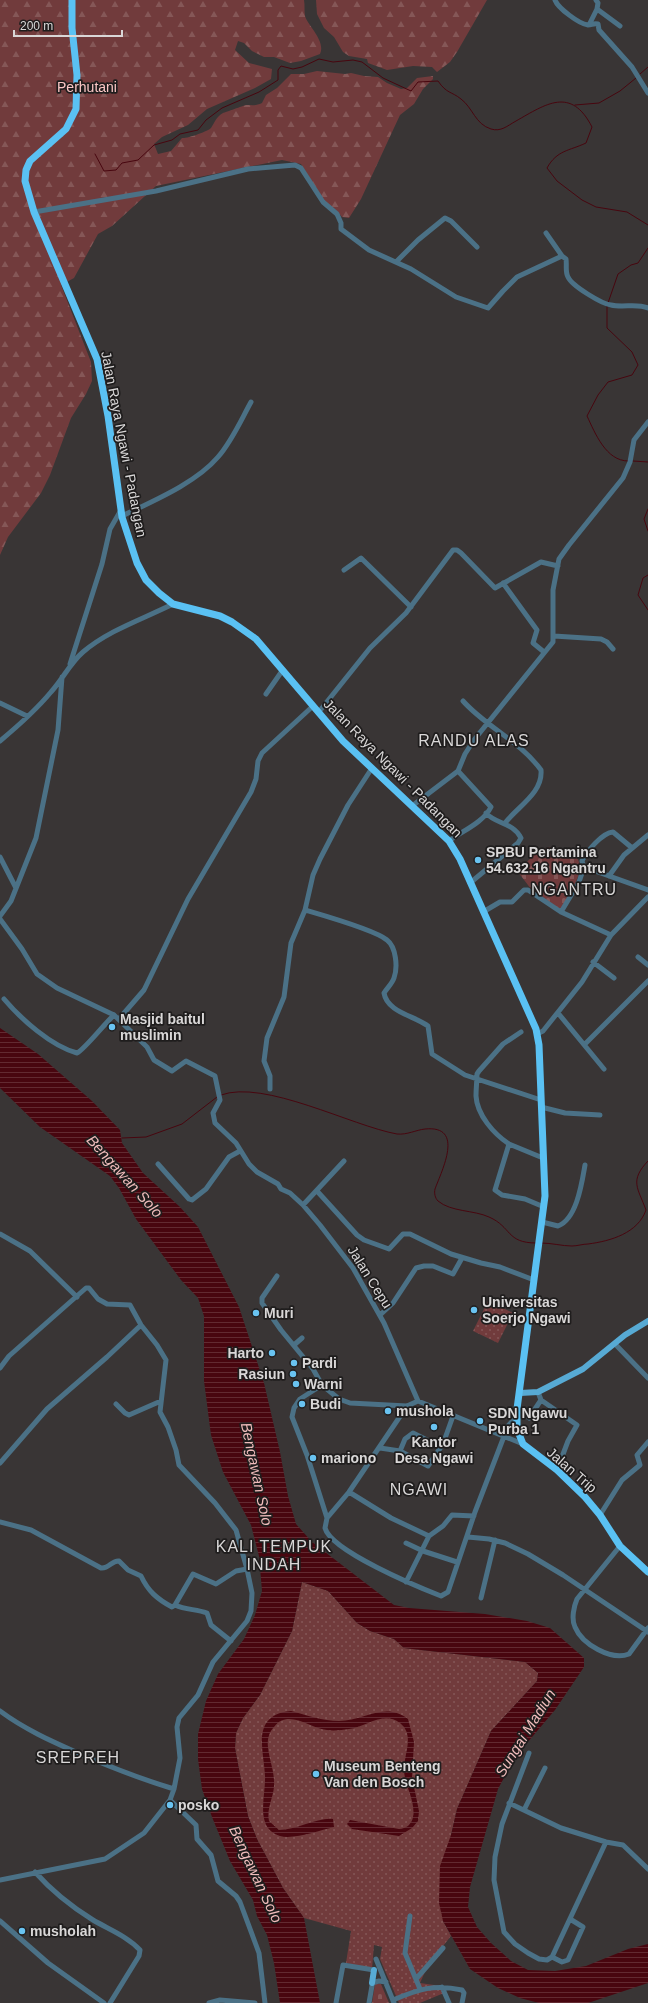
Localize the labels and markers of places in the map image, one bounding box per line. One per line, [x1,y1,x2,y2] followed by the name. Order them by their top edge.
[486,844,606,876] place label: SPBU Pertamina 54.632.16 Ngantru
[473,855,483,865] marker: SPBU Pertamina 54.632.16 Ngantru
[120,1011,205,1043] place label: Masjid baitul muslimin
[107,1022,117,1032] marker: Masjid baitul muslimin
[482,1294,571,1326] place label: Universitas Soerjo Ngawi
[264,1305,294,1321] place label: Muri
[469,1305,479,1315] marker: Universitas Soerjo Ngawi
[251,1308,261,1318] marker: Muri
[227,1345,264,1361] place label: Harto
[267,1348,277,1358] marker: Harto
[302,1355,337,1371] place label: Pardi
[289,1358,299,1368] marker: Pardi
[238,1366,285,1382] place label: Rasiun
[288,1369,298,1379] marker: Rasiun
[304,1376,342,1392] place label: Warni
[291,1379,301,1389] marker: Warni
[310,1396,341,1412] place label: Budi
[297,1399,307,1409] marker: Budi
[396,1403,454,1419] place label: mushola
[488,1405,567,1437] place label: SDN Ngawu Purba 1
[383,1406,393,1416] marker: mushola
[475,1416,485,1426] marker: SDN Ngawu Purba 1
[429,1422,439,1432] marker: Kantor Desa Ngawi
[395,1434,473,1466] place label: Kantor Desa Ngawi
[321,1450,376,1466] place label: mariono
[308,1453,318,1463] marker: mariono
[324,1758,441,1790] place label: Museum Benteng Van den Bosch
[311,1769,321,1779] marker: Museum Benteng Van den Bosch
[178,1797,219,1813] place label: posko
[165,1800,175,1810] marker: posko
[30,1923,96,1939] place label: musholah
[17,1926,27,1936] marker: musholah

